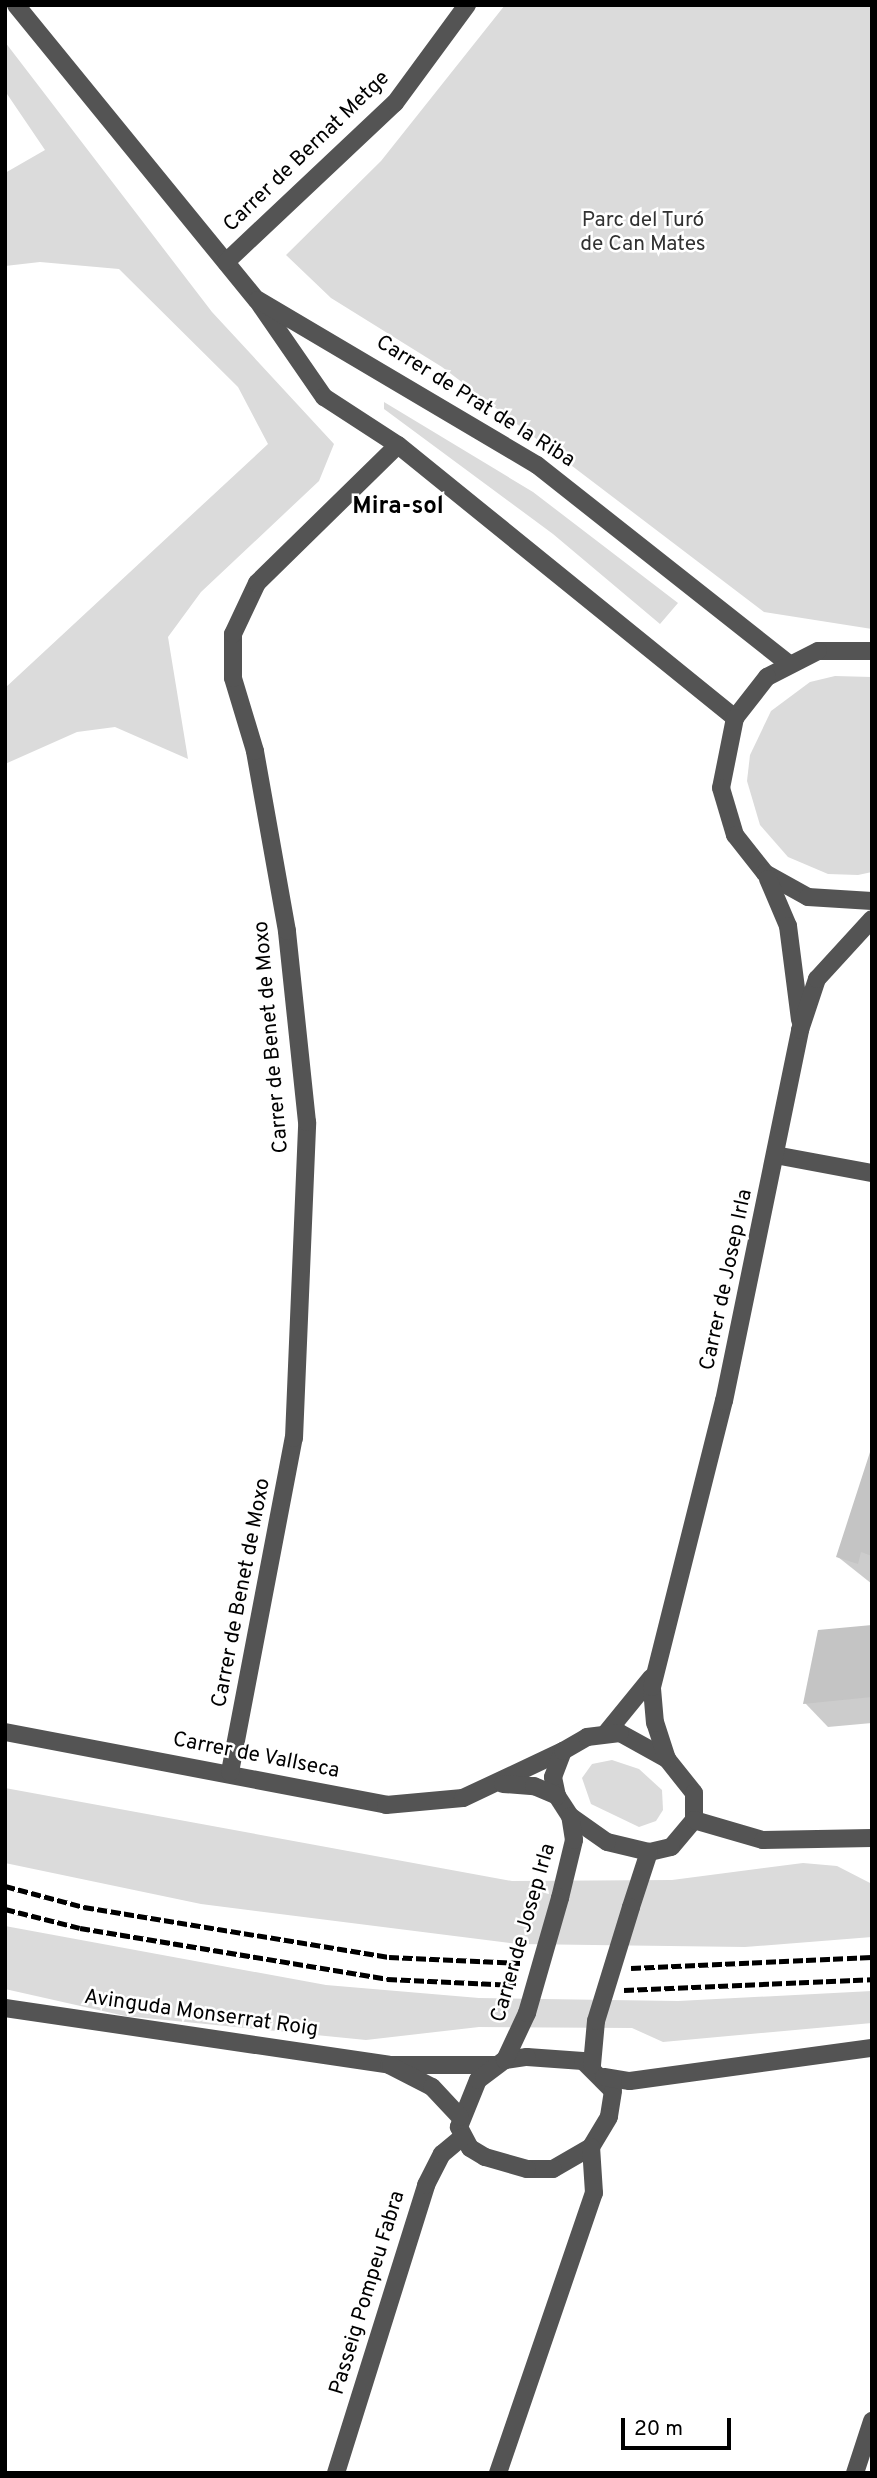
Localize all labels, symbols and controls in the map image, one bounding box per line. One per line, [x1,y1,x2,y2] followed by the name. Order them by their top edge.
[219,66,395,238] street label: Carrer de Bernat Metge
[580,208,706,258] park label: Parc del Turó de Can Mates
[371,330,579,474] street label: Carrer de Prat de la Riba
[352,494,444,522] district label: Mira-sol
[249,920,295,1154] street label: Carrer de Benet de Moxo
[695,1187,759,1373] street label: Carrer de Josep Irla
[207,1476,277,1710] street label: Carrer de Benet de Moxo
[170,1727,342,1785] street label: Carrer de Vallseca
[486,1841,562,2025] street label: Carrer de Josep Irla
[82,1985,320,2043] street label: Avinguda Monserrat Roig
[325,2188,411,2398] street label: Passeig Pompeu Fabra
[625,2404,735,2448] scale bar
[634,2416,683,2443] text: 20 m

